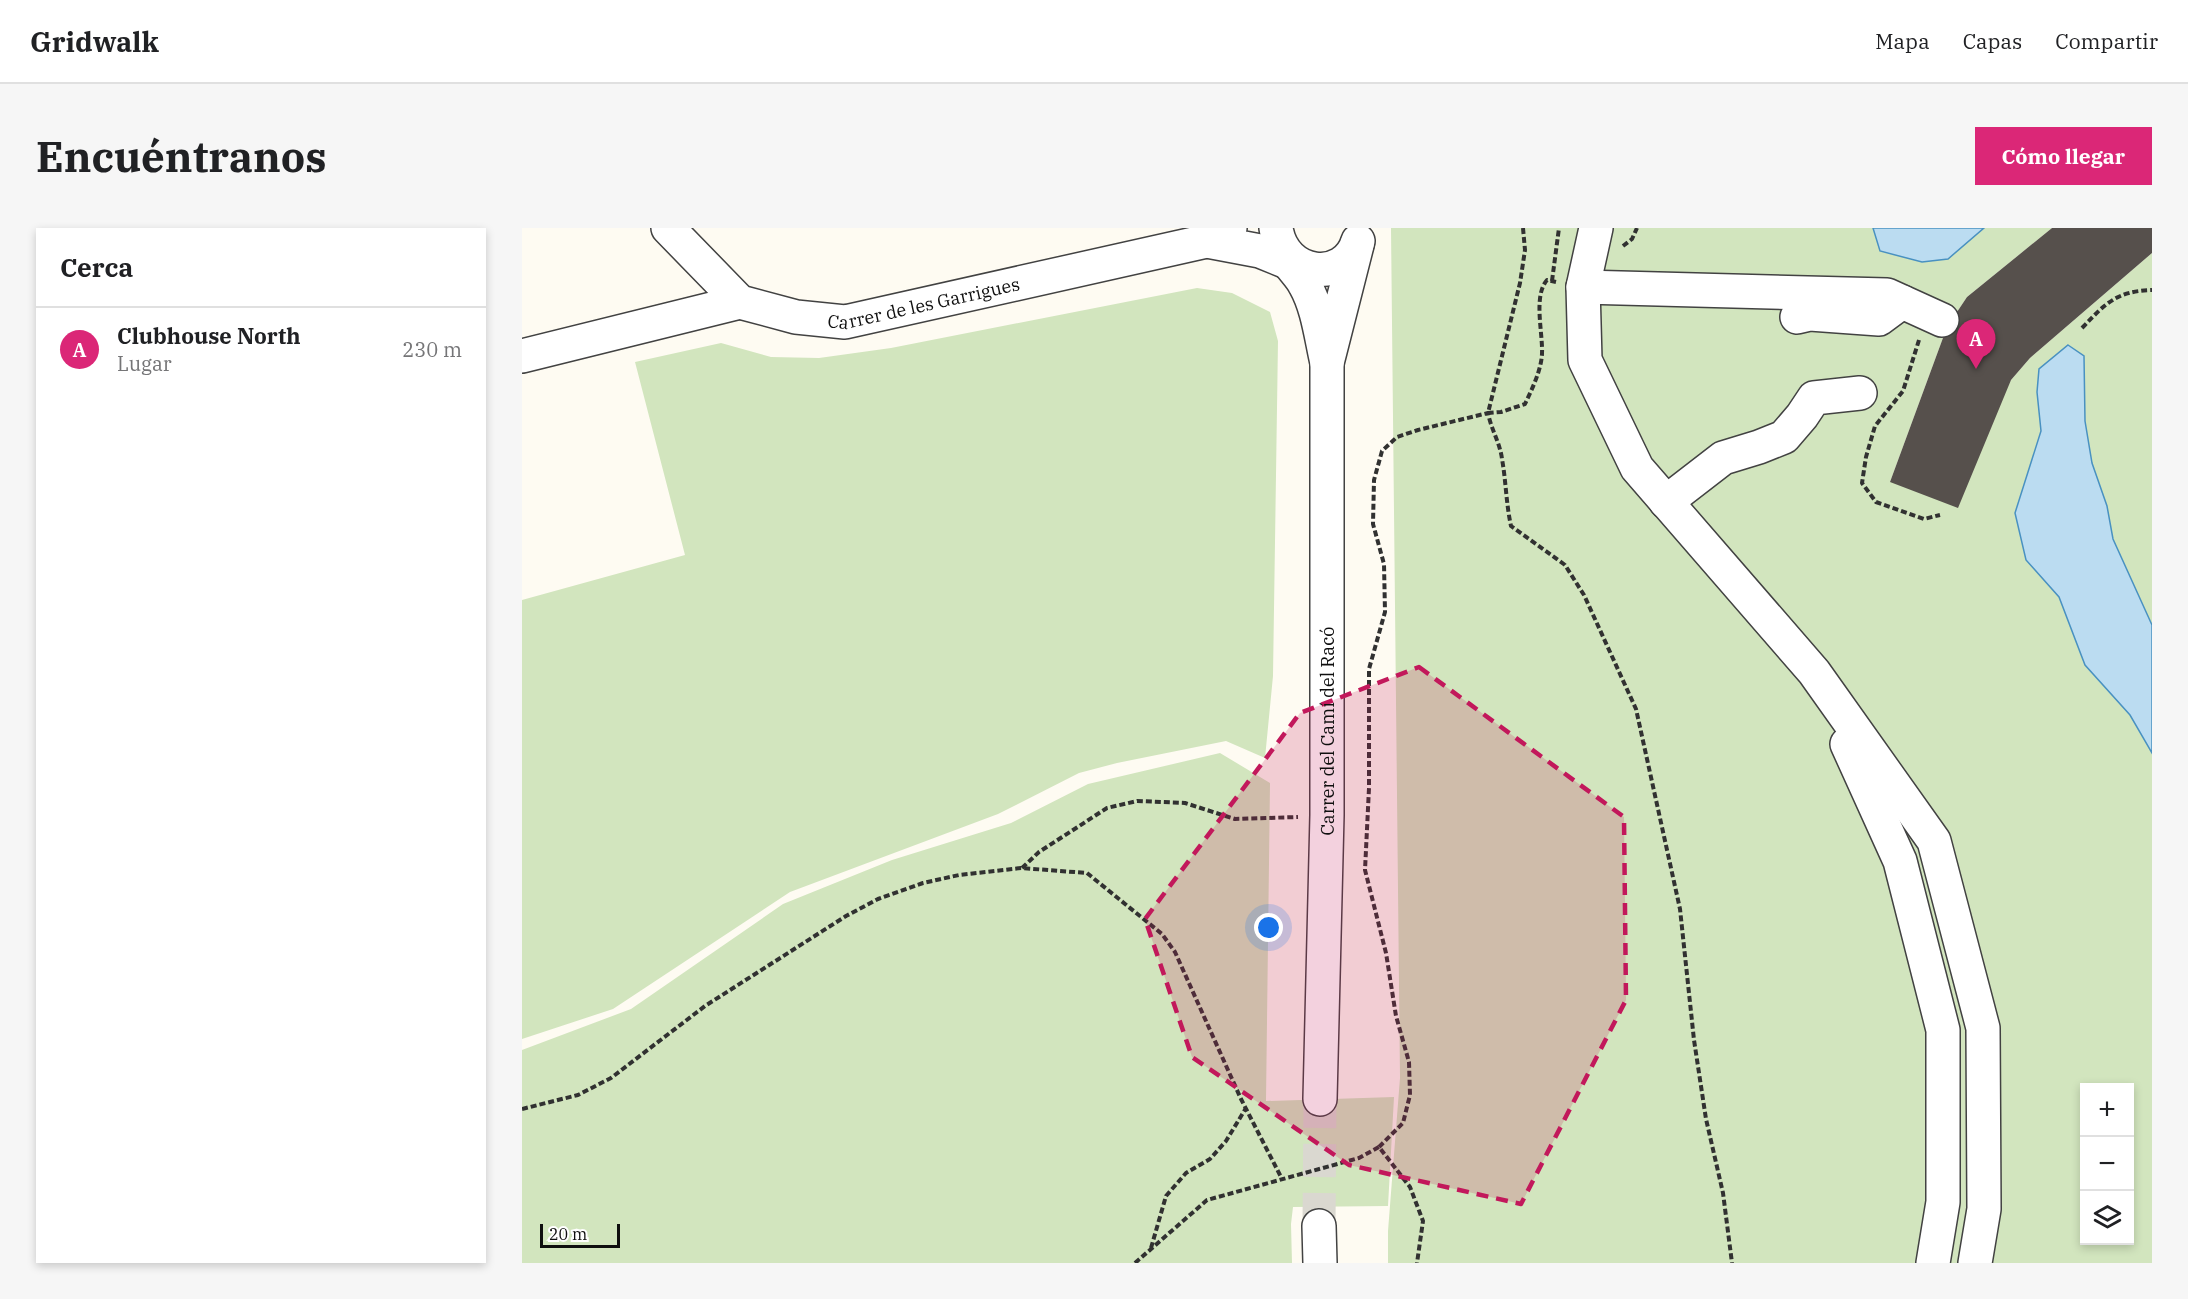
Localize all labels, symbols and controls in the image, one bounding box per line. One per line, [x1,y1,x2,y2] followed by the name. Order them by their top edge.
[30,23,159,60] text: Gridwalk
[1875,27,1930,55] text: Mapa
[1963,27,2022,55] text: Capas
[2055,27,2158,55] text: Compartir
[1975,127,2152,185] button: Cómo llegar
[36,129,327,184] text: Encuéntranos
[60,250,133,284] text: Cerca
[826,272,1022,334] street label: Carrer de les Garrigues
[1956,320,1996,369] pin: A
[117,321,300,350] text: Clubhouse North
[73,336,86,363] text: A
[402,336,462,363] text: 230 m
[117,350,172,377] text: Lugar
[1315,627,1339,836] street label: Carrer del Camí del Racó
[1254,913,1283,942] your location
[2080,1083,2134,1245] map controls
[2080,1083,2134,1137] button: +
[2080,1137,2134,1191] button: −
[2080,1191,2134,1245] button: layers
[540,1221,620,1248] scale bar
[549,1224,587,1244] text: 20 m

